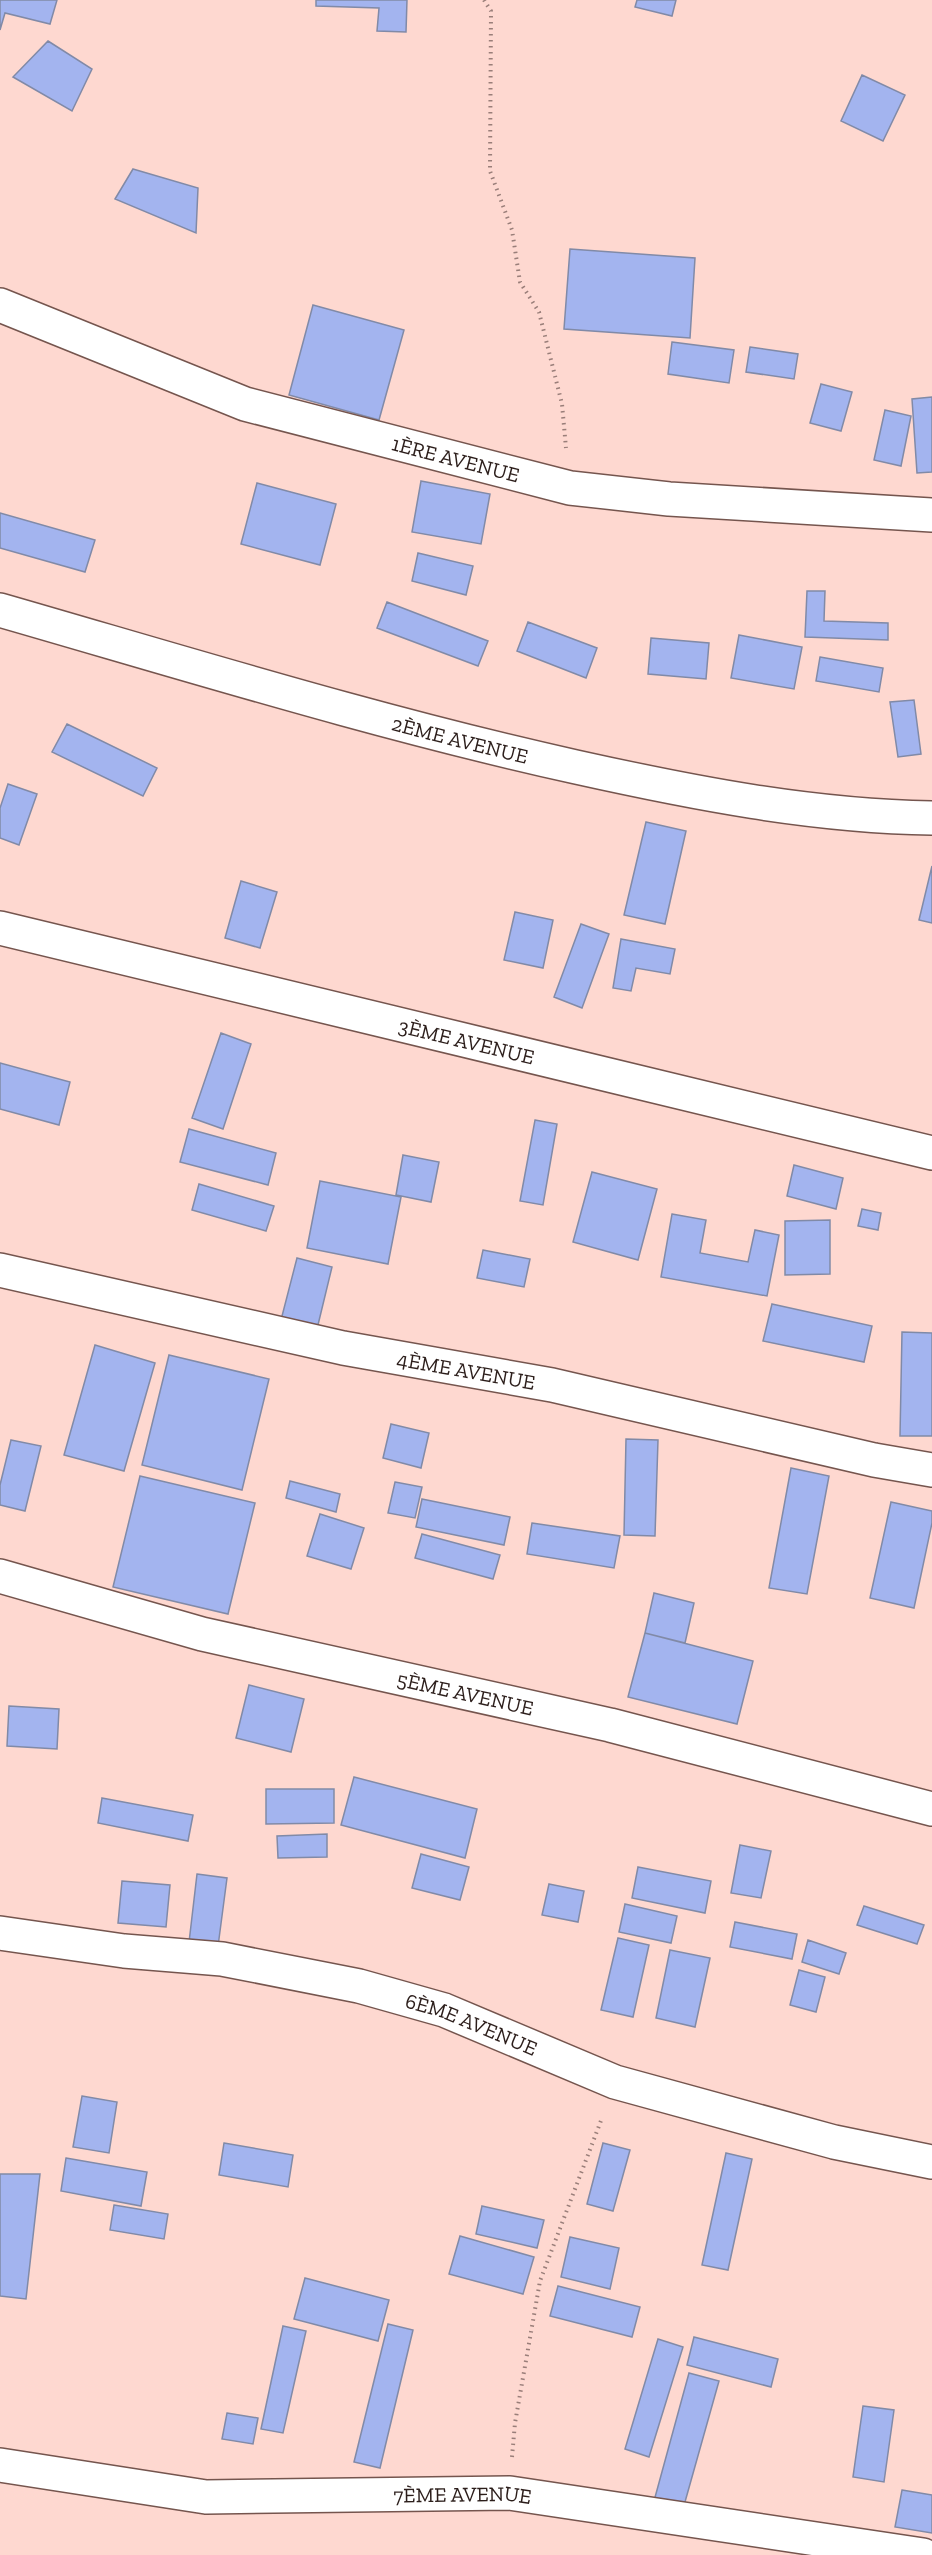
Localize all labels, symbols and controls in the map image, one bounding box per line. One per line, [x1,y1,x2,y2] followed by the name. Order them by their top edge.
[389,430,522,487] street label: 1ÈRE AVENUE
[389,710,531,768] street label: 2ÈME AVENUE
[396,1012,537,1069] street label: 3ÈME AVENUE
[395,1345,537,1394] street label: 4ÈME AVENUE
[395,1665,536,1720] street label: 5ÈME AVENUE
[403,1987,541,2060] street label: 6ÈME AVENUE
[393,2480,533,2509] street label: 7ÈME AVENUE

